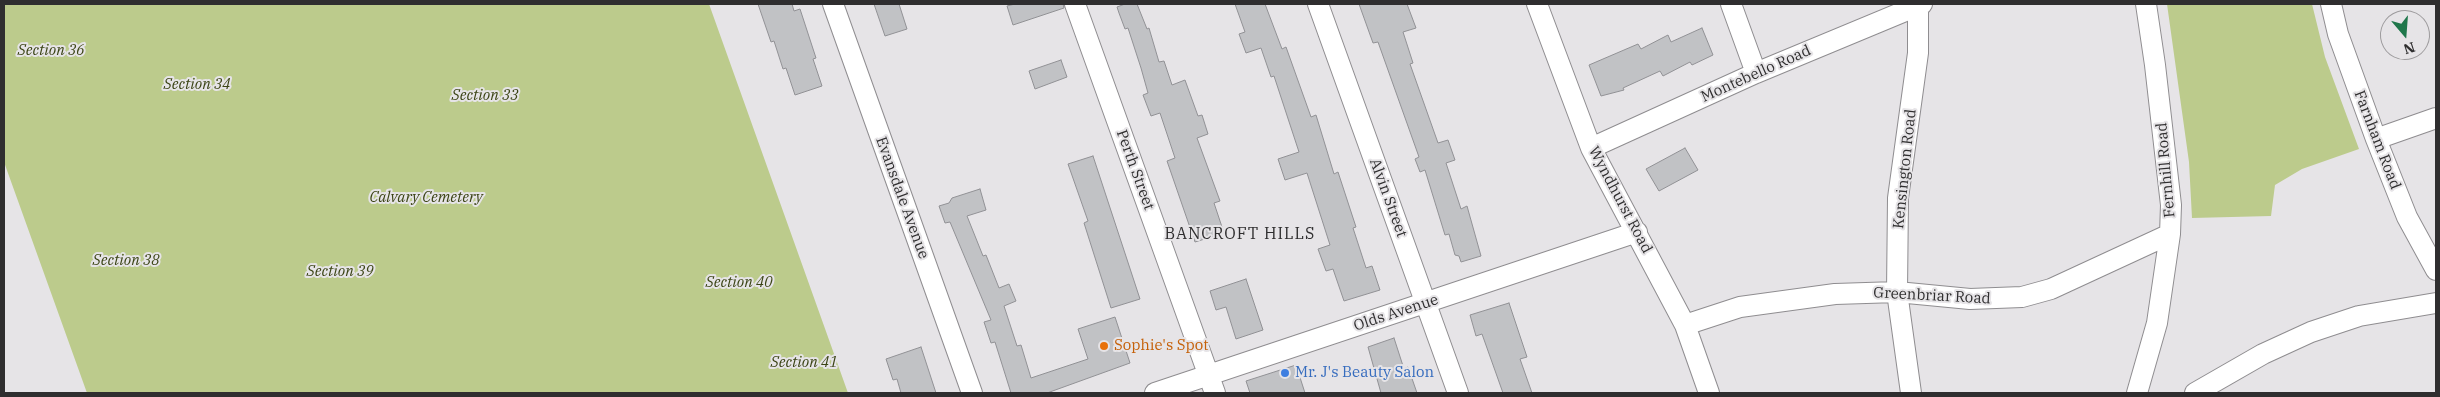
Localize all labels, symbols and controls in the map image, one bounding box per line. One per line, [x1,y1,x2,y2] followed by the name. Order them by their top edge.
[2380,10,2430,60] north arrow
[2401,38,2417,59] text: N
[18,42,84,60] park label: Section 36
[1698,42,1814,106] street label: Montebello Road
[164,76,230,94] park label: Section 34
[452,87,518,105] park label: Section 33
[2350,88,2404,192] street label: Farnham Road
[1890,108,1920,230] street label: Kensington Road
[2153,122,2179,218] street label: Fernhill Road
[1112,127,1158,213] street label: Perth Street
[872,135,932,261] street label: Evansdale Avenue
[1584,144,1656,256] street label: Wyndhurst Road
[1365,156,1411,240] street label: Alvin Street
[369,189,483,207] park label: Calvary Cemetery
[1163,224,1317,244] district label: BANCROFT HILLS
[93,252,159,270] park label: Section 38
[307,263,373,281] park label: Section 39
[706,274,772,292] park label: Section 40
[1873,284,1991,308] street label: Greenbriar Road
[1351,291,1441,335] street label: Olds Avenue
[1114,337,1209,355] place label: Sophie's Spot
[1098,340,1110,352] marker: Sophie's Spot
[771,354,837,372] park label: Section 41
[1295,364,1434,382] place label: Mr. J's Beauty Salon
[1279,367,1291,379] marker: Mr. J's Beauty Salon

